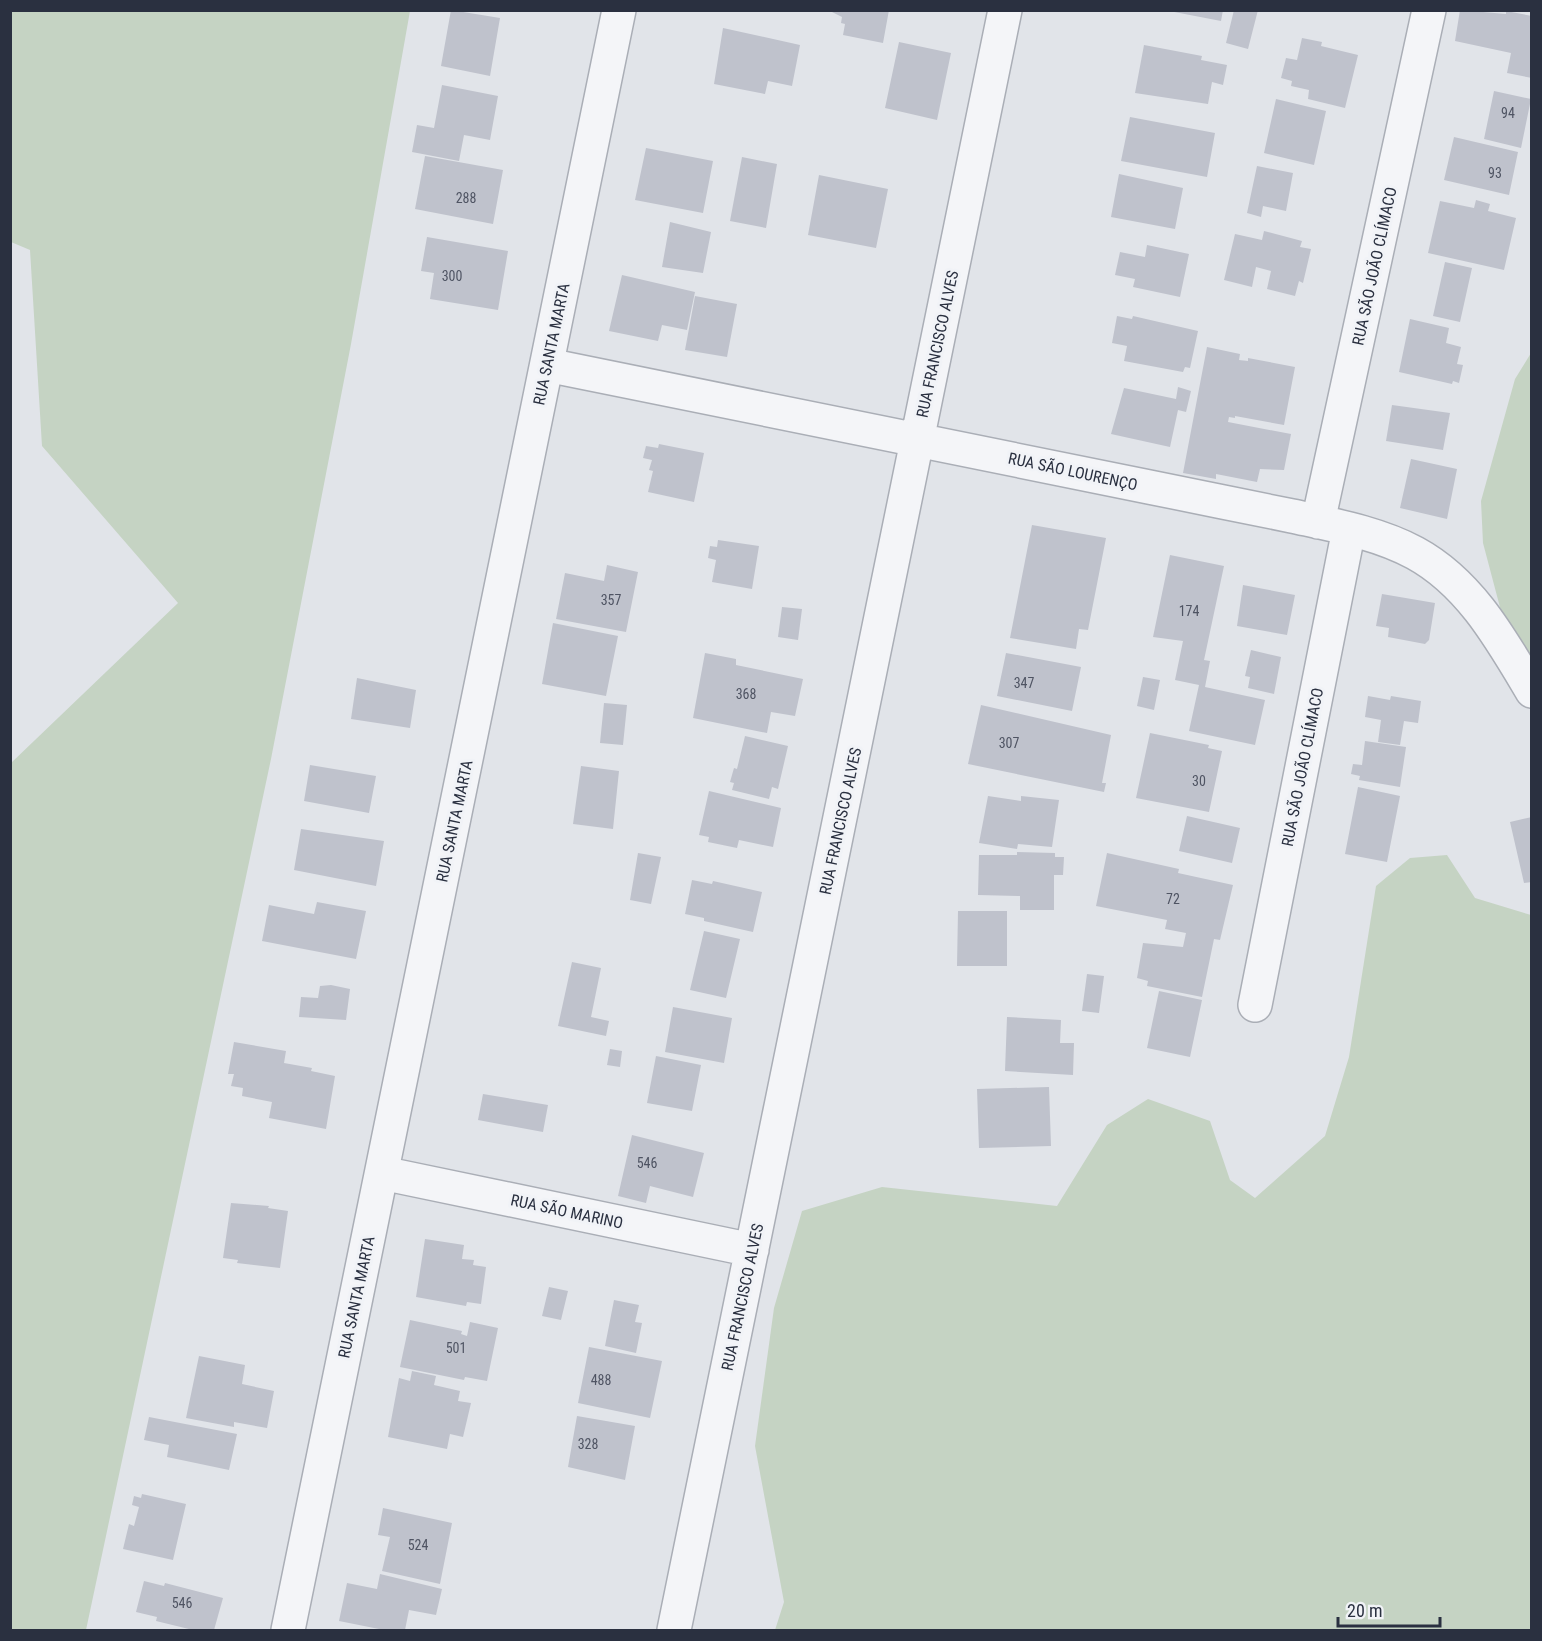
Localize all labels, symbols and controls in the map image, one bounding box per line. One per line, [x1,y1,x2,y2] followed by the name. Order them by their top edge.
[1501,105,1515,121] house number: 94
[1488,165,1502,181] house number: 93
[1347,185,1401,347] street label: RUA SÃO JOÃO CLÍMACO
[456,190,476,206] house number: 288
[442,268,462,284] house number: 300
[913,269,962,419] street label: RUA FRANCISCO ALVES
[529,281,574,407] street label: RUA SANTA MARTA
[1007,448,1139,494] street label: RUA SÃO LOURENÇO
[601,592,621,608] house number: 357
[1179,603,1199,619] house number: 174
[1014,675,1034,691] house number: 347
[736,686,756,702] house number: 368
[1277,686,1327,848] street label: RUA SÃO JOÃO CLÍMACO
[999,735,1019,751] house number: 307
[816,746,865,896] street label: RUA FRANCISCO ALVES
[432,758,477,884] street label: RUA SANTA MARTA
[1192,773,1206,789] house number: 30
[1166,891,1180,907] house number: 72
[637,1155,657,1171] house number: 546
[509,1189,625,1233] street label: RUA SÃO MARINO
[718,1222,767,1372] street label: RUA FRANCISCO ALVES
[334,1234,379,1360] street label: RUA SANTA MARTA
[446,1340,466,1356] house number: 501
[591,1372,611,1388] house number: 488
[578,1436,598,1452] house number: 328
[408,1537,428,1553] house number: 524
[1338,1590,1440,1628] scale bar
[172,1595,192,1611] house number: 546
[1347,1600,1382,1621] text: 20 m

